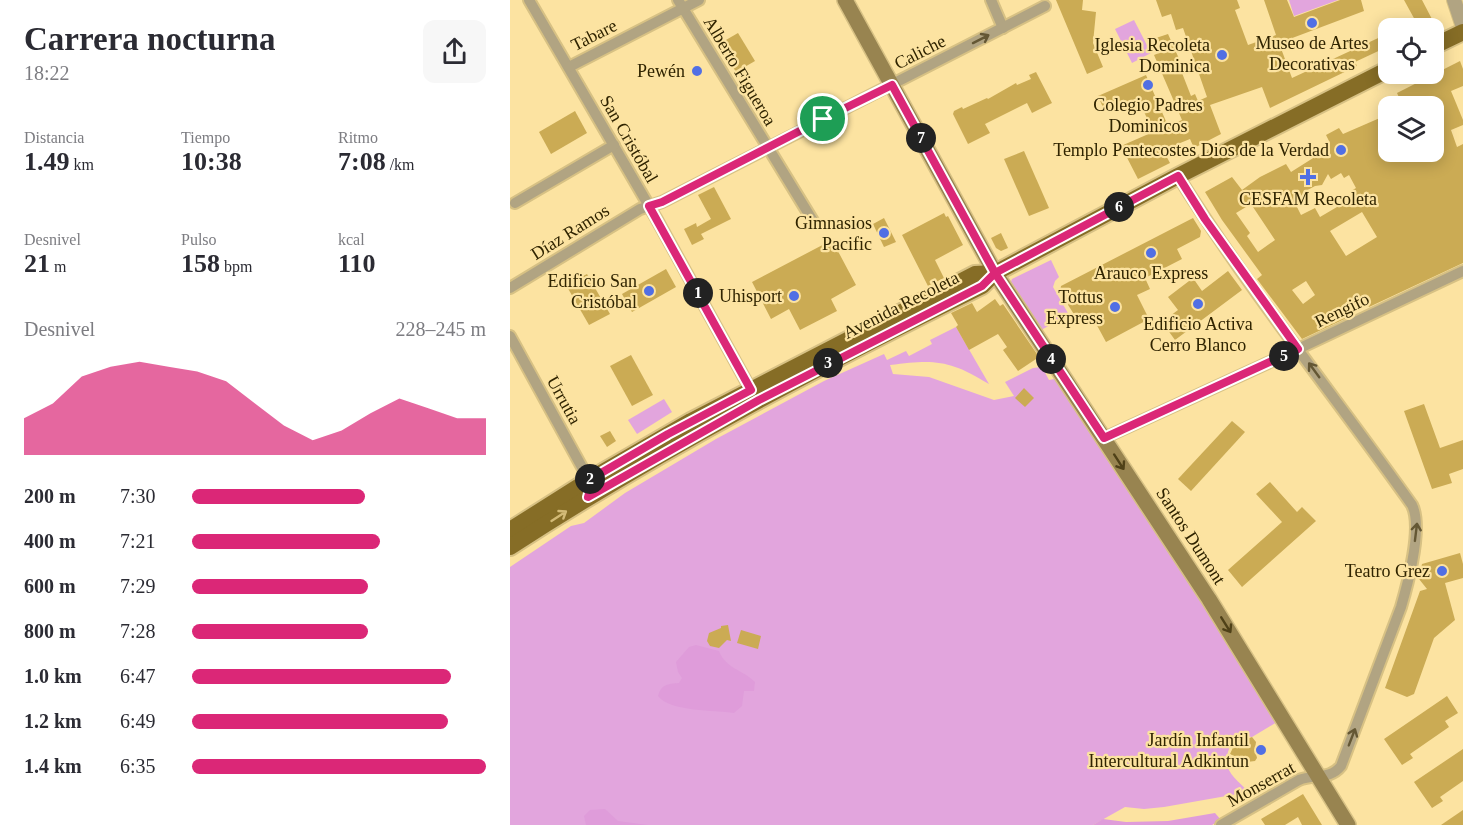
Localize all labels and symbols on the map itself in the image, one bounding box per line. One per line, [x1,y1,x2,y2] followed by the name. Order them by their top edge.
[700,13,780,129] street label: Alberto Figueroa
[568,15,620,55] street label: Tabare
[1305,16,1319,30] marker: Museo de Artes Decorativas
[891,31,949,73] street label: Caliche
[972,33,990,44] one-way arrow
[1256,33,1368,74] place label: Museo de Artes Decorativas
[1095,35,1210,76] place label: Iglesia Recoleta Dominica
[1215,48,1229,62] marker: Iglesia Recoleta Dominica
[637,61,685,81] place label: Pewén
[690,64,704,78] marker: Pewén
[1141,78,1155,92] marker: Colegio Padres Dominicos
[596,92,662,186] street label: San Cristóbal
[797,93,848,144] pin
[1093,95,1203,136] place label: Colegio Padres Dominicos
[906,123,936,153] pin: 7
[1053,140,1329,160] place label: Templo Pentecostes Dios de la Verdad
[1334,143,1348,157] marker: Templo Pentecostes Dios de la Verdad
[1299,168,1317,186] marker: CESFAM Recoleta
[1239,189,1377,209] place label: CESFAM Recoleta
[1104,192,1134,222] pin: 6
[527,200,613,264] street label: Díaz Ramos
[795,213,872,254] place label: Gimnasios Pacific
[877,226,891,240] marker: Gimnasios Pacific
[1144,246,1158,260] marker: Arauco Express
[1094,263,1208,283] place label: Arauco Express
[840,267,962,343] street label: Avenida Recoleta
[548,271,637,312] place label: Edificio San Cristóbal
[683,278,713,308] pin: 1
[642,284,656,298] marker: Edificio San Cristóbal
[719,286,782,306] place label: Uhisport
[1046,287,1103,328] place label: Tottus Express
[1312,288,1372,332] street label: Rengifo
[787,289,801,303] marker: Uhisport
[1191,297,1205,311] marker: Edificio Activa Cerro Blanco
[1108,300,1122,314] marker: Tottus Express
[1143,314,1253,355] place label: Edificio Activa Cerro Blanco
[1269,341,1299,371] pin: 5
[1036,344,1066,374] pin: 4
[813,348,843,378] pin: 3
[1307,363,1320,379] one-way arrow
[543,372,585,428] street label: Urrutia
[1113,453,1125,470] one-way arrow
[575,464,605,494] pin: 2
[1152,484,1230,588] street label: Santos Dumont
[550,510,567,522] one-way arrow
[1411,523,1422,542] one-way arrow
[1345,561,1430,581] place label: Teatro Grez
[1435,564,1449,578] marker: Teatro Grez
[1220,616,1232,633] one-way arrow
[1347,729,1358,747] one-way arrow
[1089,730,1249,771] place label: Jardín Infantil Intercultural Adkintun
[1254,743,1268,757] marker: Jardín Infantil Intercultural Adkintun
[1224,757,1298,811] street label: Monserrat

